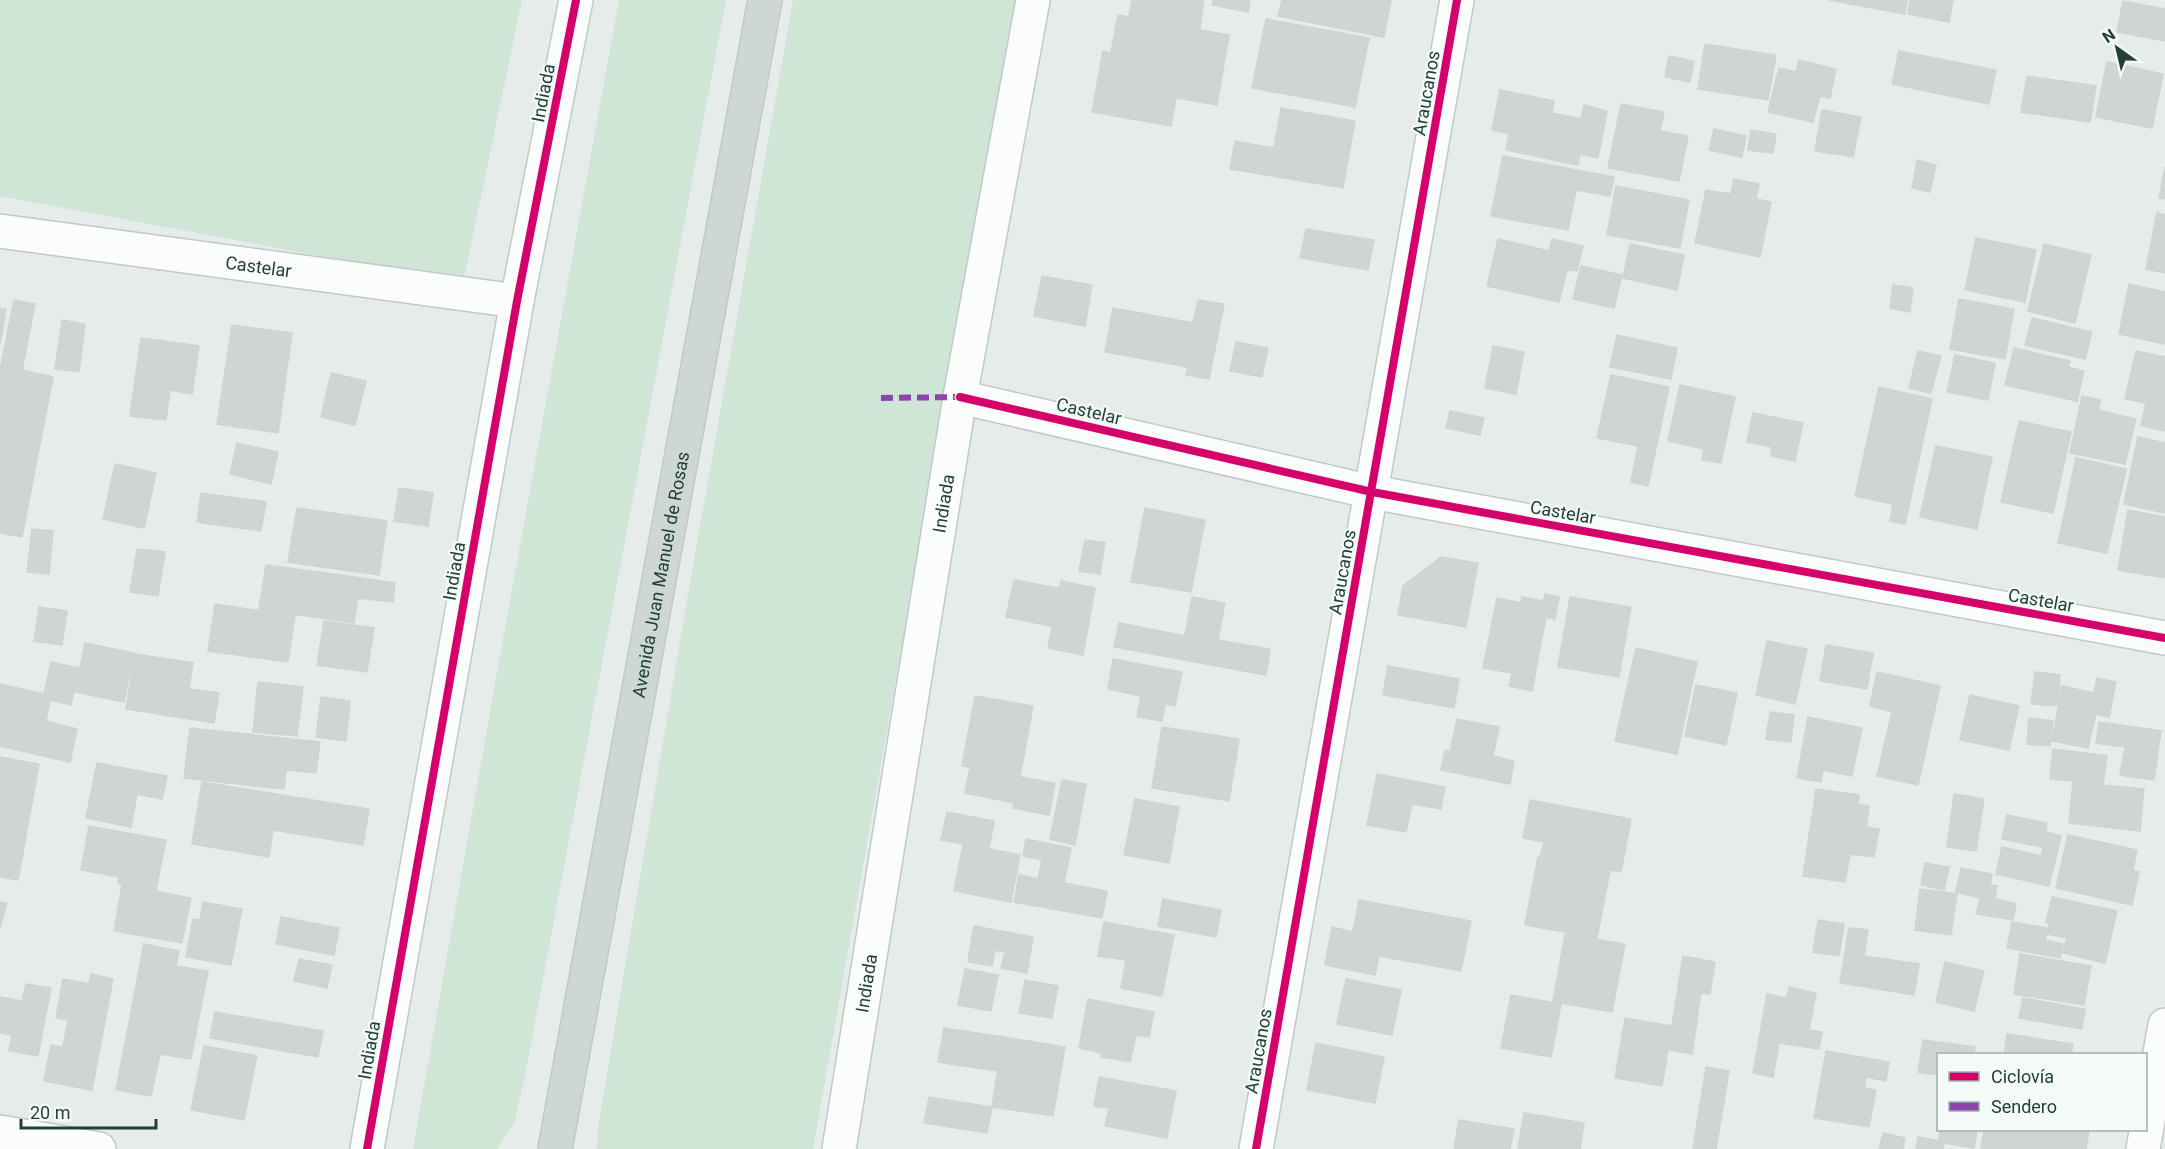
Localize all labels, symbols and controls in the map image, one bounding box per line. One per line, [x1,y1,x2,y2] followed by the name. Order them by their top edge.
[2087,18,2147,78] north arrow
[2099,25,2119,47] text: N
[1408,49,1444,137] street label: Araucanos
[527,62,559,124] street label: Indiada
[224,251,293,281] street label: Castelar
[1054,393,1124,429] street label: Castelar
[627,450,693,699] street label: Avenida Juan Manuel de Rosas
[928,472,958,534] street label: Indiada
[1528,496,1598,528] street label: Castelar
[1324,528,1360,616] street label: Araucanos
[439,540,469,602] street label: Indiada
[2006,584,2076,616] street label: Castelar
[851,952,881,1014] street label: Indiada
[1240,1007,1276,1095] street label: Araucanos
[354,1019,384,1081] street label: Indiada
[1937,1053,2147,1131] legend
[1991,1066,2054,1087] text: Ciclovía
[21,1092,156,1130] scale bar
[1991,1096,2057,1117] text: Sendero
[30,1102,70,1123] text: 20 m

